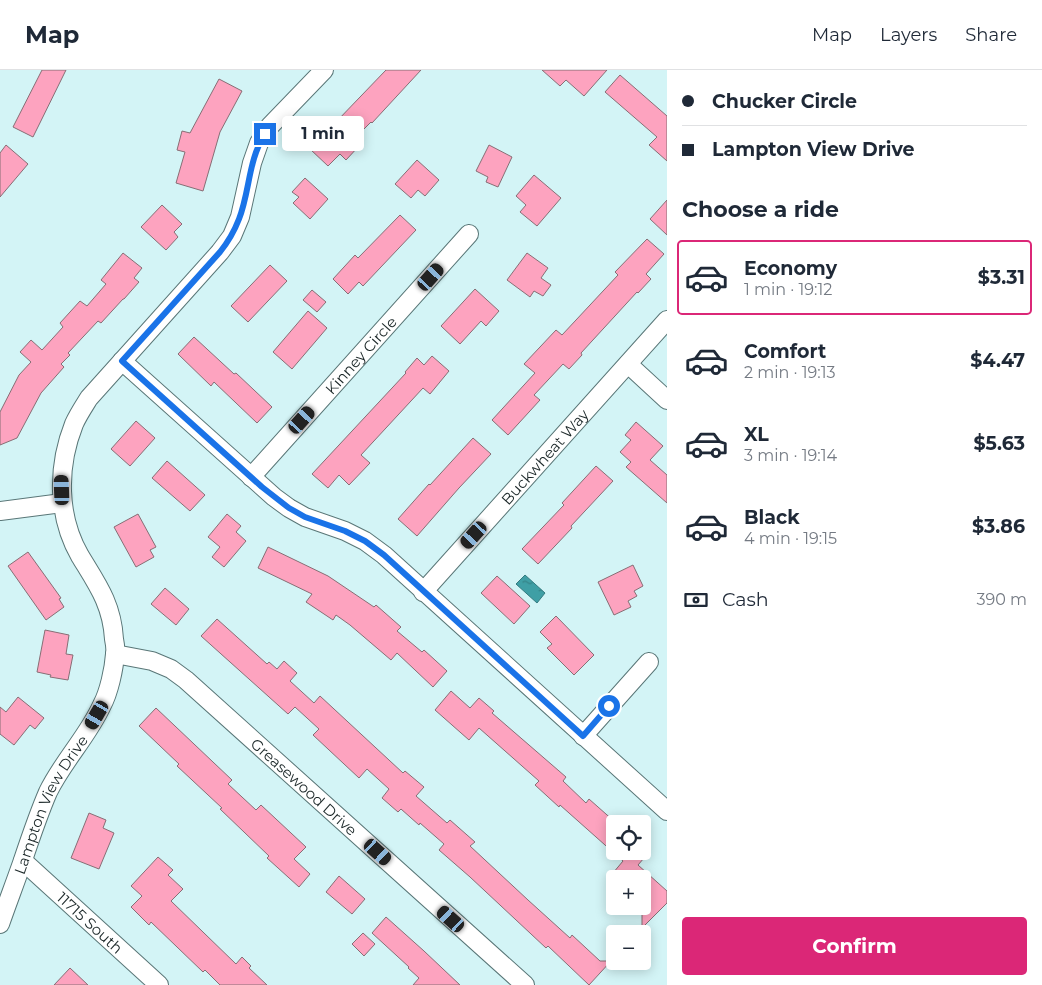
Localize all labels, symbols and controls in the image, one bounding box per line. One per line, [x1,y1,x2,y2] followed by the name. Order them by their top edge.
[25,20,79,49] text: Map
[812,24,852,46] text: Map
[880,24,937,46] text: Layers
[965,24,1017,46] text: Share
[712,90,857,113] text: Chucker Circle
[282,116,365,152] callout: 1 min
[254,123,276,145] route end
[301,124,345,143] text: 1 min
[712,138,915,161] text: Lampton View Drive
[682,196,839,223] text: Choose a ride
[684,255,729,300] icon: car
[744,257,837,280] text: Economy
[415,261,446,293] car
[978,266,1025,289] text: $3.31
[744,280,832,299] text: 1 min · 19:12
[321,312,400,398] street label: Kinney Circle
[684,338,729,383] icon: car
[744,340,826,363] text: Comfort
[970,349,1025,372] text: $4.47
[744,363,836,382] text: 2 min · 19:13
[286,404,317,436] car
[497,404,593,508] street label: Buckwheat Way
[684,421,729,466] icon: car
[744,423,769,446] text: XL
[973,432,1025,455] text: $5.63
[744,446,837,465] text: 3 min · 19:14
[53,475,70,505] car
[684,504,729,549] icon: car
[744,506,800,529] text: Black
[972,515,1025,538] text: $3.86
[458,519,489,551] car
[744,529,837,548] text: 4 min · 19:15
[682,586,710,614] icon: cash
[722,588,769,611] text: Cash
[976,590,1027,609] text: 390 m
[598,695,620,717] route start
[83,698,110,732] car
[9,731,91,877] street label: Lampton View Drive
[247,734,361,839] street label: Greasewood Drive
[606,815,651,970] map controls
[606,815,651,860] button: locate
[361,836,394,868] car
[606,870,651,915] button: +
[53,887,127,957] street label: 11715 South
[434,903,467,935] car
[682,917,1027,975] button: Confirm
[606,925,651,970] button: −

